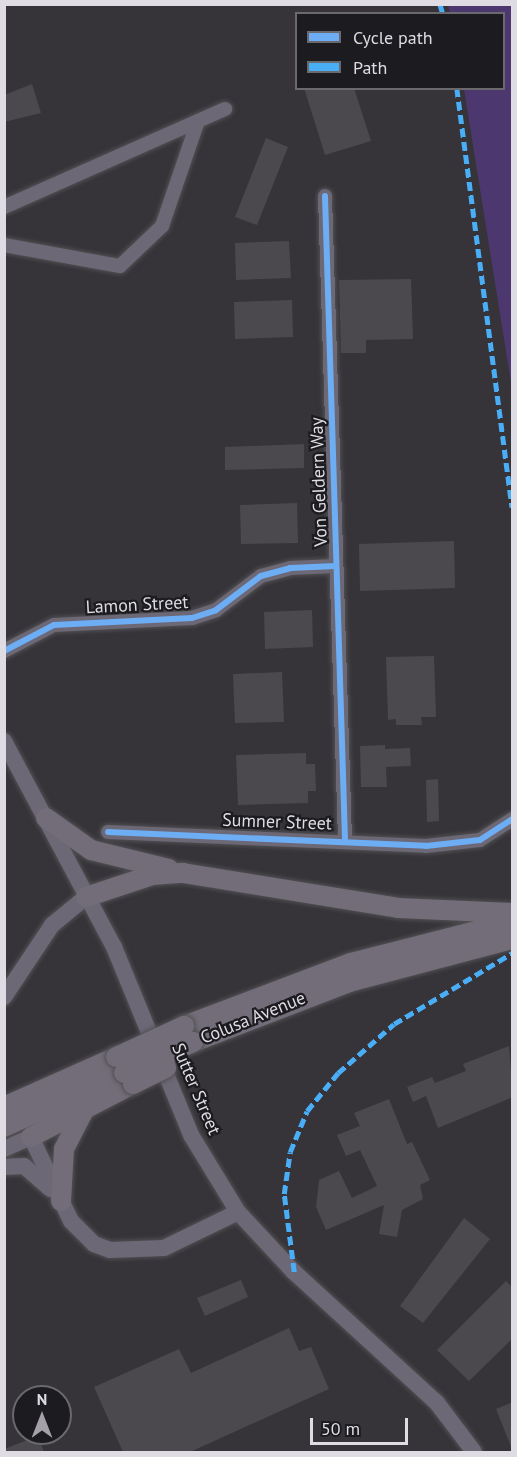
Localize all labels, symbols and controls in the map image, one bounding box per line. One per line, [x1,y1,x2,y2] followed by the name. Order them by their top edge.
[295,12,505,90] legend
[353,26,433,49] text: Cycle path
[353,56,387,79] text: Path
[306,417,332,547] street label: Von Geldern Way
[85,592,189,618] street label: Lamon Street
[222,809,332,835] street label: Sumner Street
[197,987,309,1049] street label: Colusa Avenue
[167,1040,225,1138] street label: Sutter Street
[12,1385,72,1445] north arrow
[37,1389,47,1409] text: N
[313,1406,410,1444] scale bar
[321,1417,360,1440] text: 50 m

